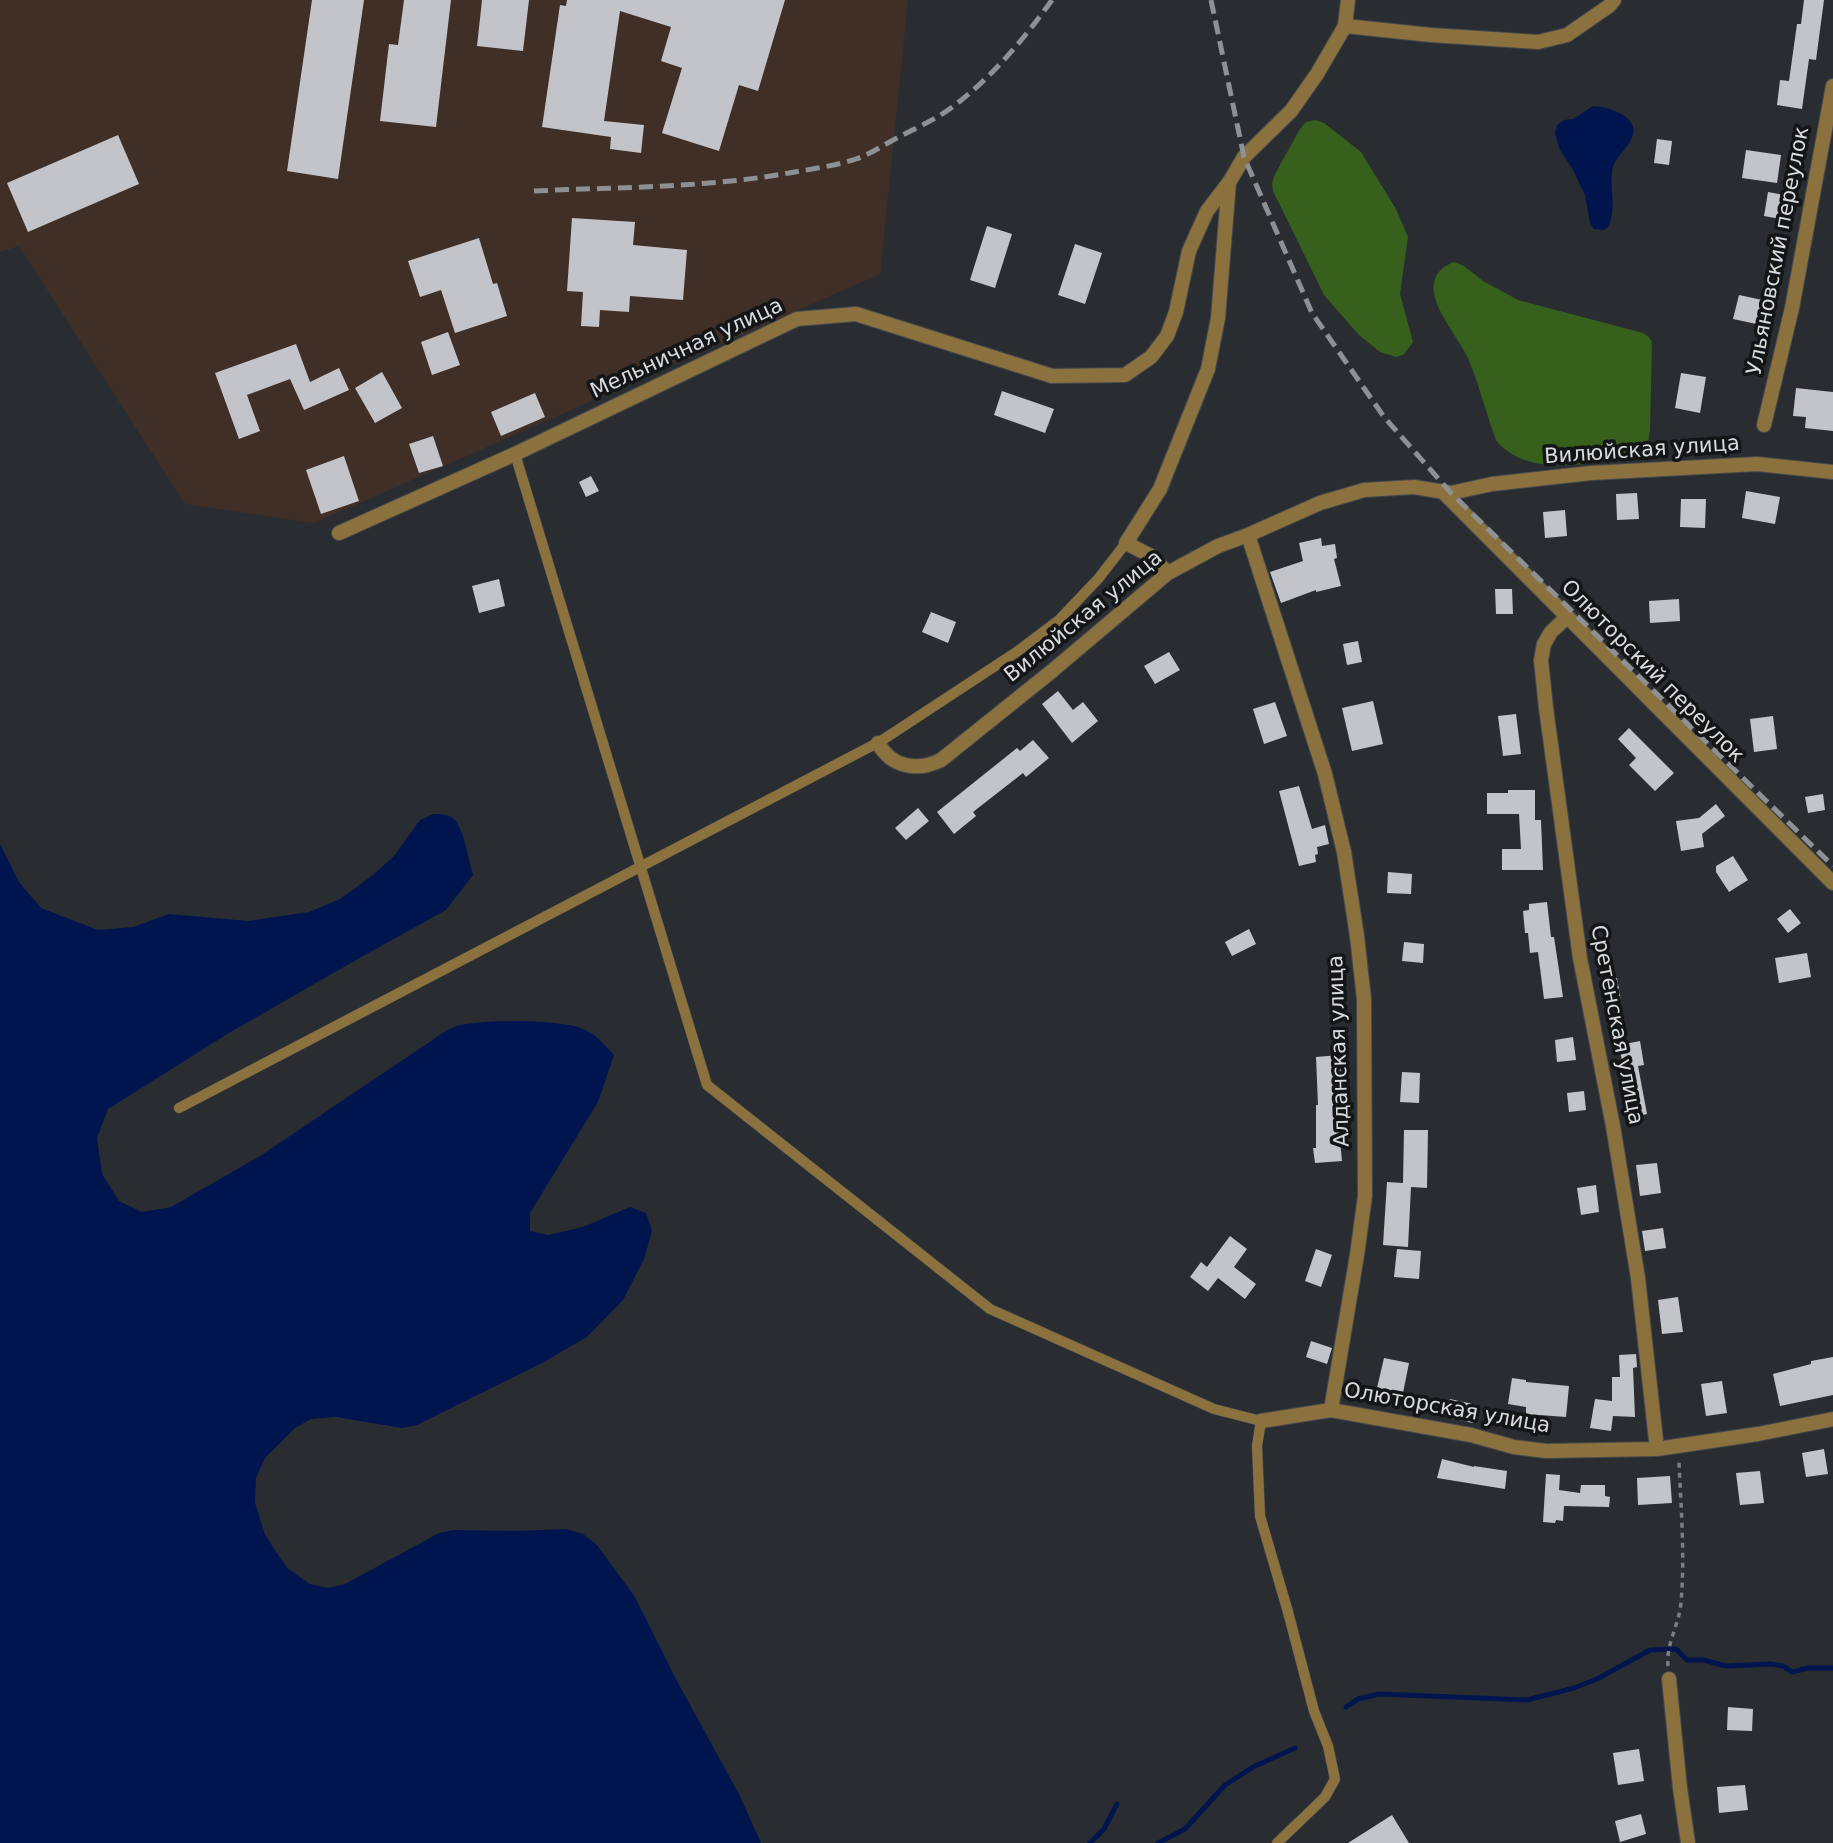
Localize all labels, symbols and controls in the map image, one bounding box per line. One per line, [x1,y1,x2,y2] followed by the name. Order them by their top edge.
[1743,125,1815,377] street label: Ульяновский переулок
[587,293,787,405] street label: Мельничная улица
[1543,432,1741,470] street label: Вилюйская улица
[1000,546,1168,688] street label: Вилюйская улица
[1555,575,1749,769] street label: Олюторский переулок
[1584,923,1648,1127] street label: Сретенская улица
[1324,955,1356,1147] street label: Алданская улица
[1342,1378,1552,1440] street label: Олюторская улица

